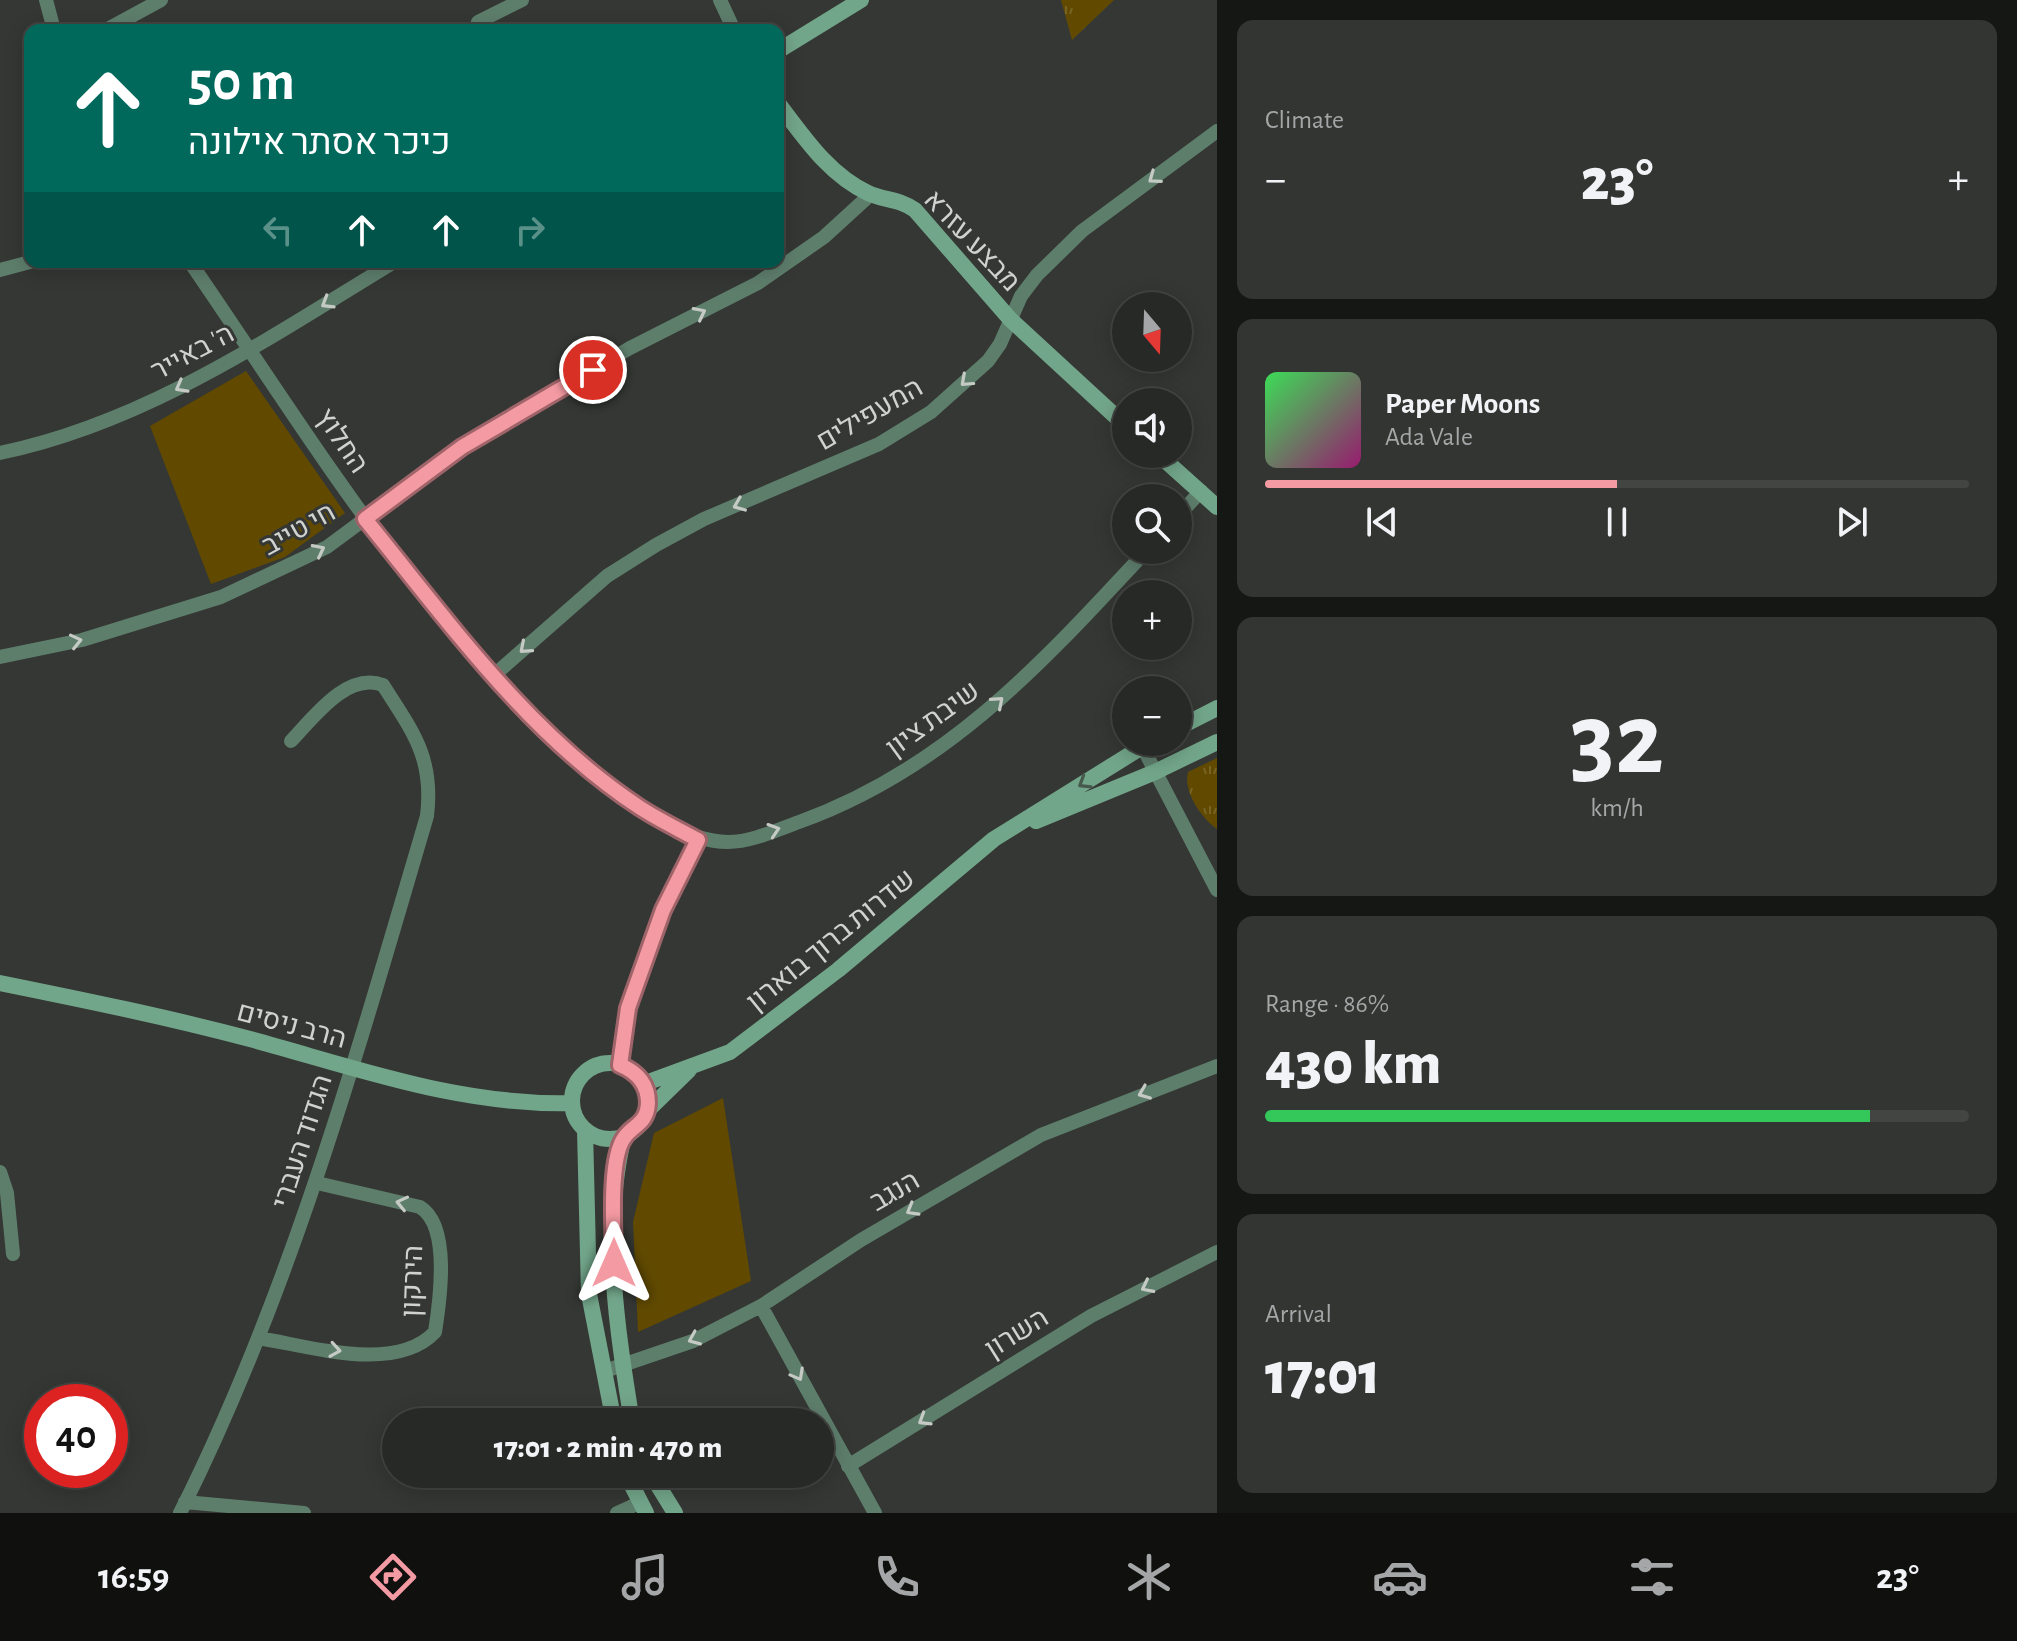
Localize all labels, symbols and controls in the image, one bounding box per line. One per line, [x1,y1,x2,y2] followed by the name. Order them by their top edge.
[188,54,295,110] text: 50 m
[56,56,160,160] icon: ahead
[1265,107,1344,133] text: Climate
[188,125,451,161] text: כיכר אסתר אילונה
[1581,151,1653,211] text: 23°
[1265,158,1286,202] text: −
[1948,158,1969,202] text: +
[1149,168,1163,182] one-way arrow
[918,186,1025,297] street label: מבצע עזרא
[256,208,300,252] icon: left
[340,208,384,252] icon: ahead
[424,208,468,252] icon: ahead
[508,208,552,252] icon: right
[1112,292,1192,372] north arrow
[1112,292,1192,756] map controls
[321,293,336,308] one-way arrow
[691,307,706,322] one-way arrow
[147,319,239,386] street label: ה' באייר
[559,336,627,404] pin
[571,348,615,392] icon: arrive
[960,371,975,386] one-way arrow
[812,373,928,456] street label: המעפילים
[176,377,190,393] one-way arrow
[1112,388,1192,468] button: sound
[1385,389,1540,419] text: Paper Moons
[310,404,373,478] street label: החלוץ
[1385,424,1473,450] text: Ada Vale
[1112,484,1192,564] button: search
[733,495,747,511] one-way arrow
[258,498,340,561] street label: חי טייב
[1360,500,1404,544] icon: previous
[1595,500,1639,544] icon: pause
[1830,500,1874,544] icon: next
[311,545,326,560] one-way arrow
[1112,580,1192,660] button: +
[69,633,83,650] one-way arrow
[519,638,534,653] one-way arrow
[1112,676,1192,756] button: −
[881,677,985,763] street label: שיבת ציון
[1570,689,1664,793] text: 32
[988,697,1003,712] one-way arrow
[1078,773,1093,788] one-way arrow
[1590,795,1644,821] text: km/h
[766,824,780,840] one-way arrow
[742,864,921,1017] street label: שדרות ברוך בוארון
[1265,991,1389,1017] text: Range · 86%
[234,998,349,1054] street label: הרב ניסים
[1265,1035,1441,1095] text: 430 km
[268,1071,338,1212] street label: הגדוד העברי
[1138,1083,1152,1099] one-way arrow
[865,1167,925,1217] street label: הנגב
[395,1195,409,1212] one-way arrow
[906,1200,921,1216] one-way arrow
[572,1221,656,1305] position arrow
[398,1244,428,1318] street label: הירקון
[1141,1277,1156,1293] one-way arrow
[1265,1301,1332,1327] text: Arrival
[980,1304,1054,1364] street label: השרון
[687,1330,702,1346] one-way arrow
[328,1341,342,1358] one-way arrow
[1265,1345,1380,1405] text: 17:01
[789,1367,804,1381] one-way arrow
[24,1384,128,1488] speed limit sign: 40
[918,1410,933,1425] one-way arrow
[494,1433,722,1463] text: 17:01 · 2 min · 470 m
[365,1549,421,1605] icon: directions
[617,1549,673,1605] icon: music
[869,1549,925,1605] icon: phone
[1121,1549,1177,1605] icon: climate
[1372,1549,1428,1605] icon: car
[1624,1549,1680,1605] icon: filters
[98,1559,169,1595] text: 16:59
[1876,1559,1919,1595] text: 23°

